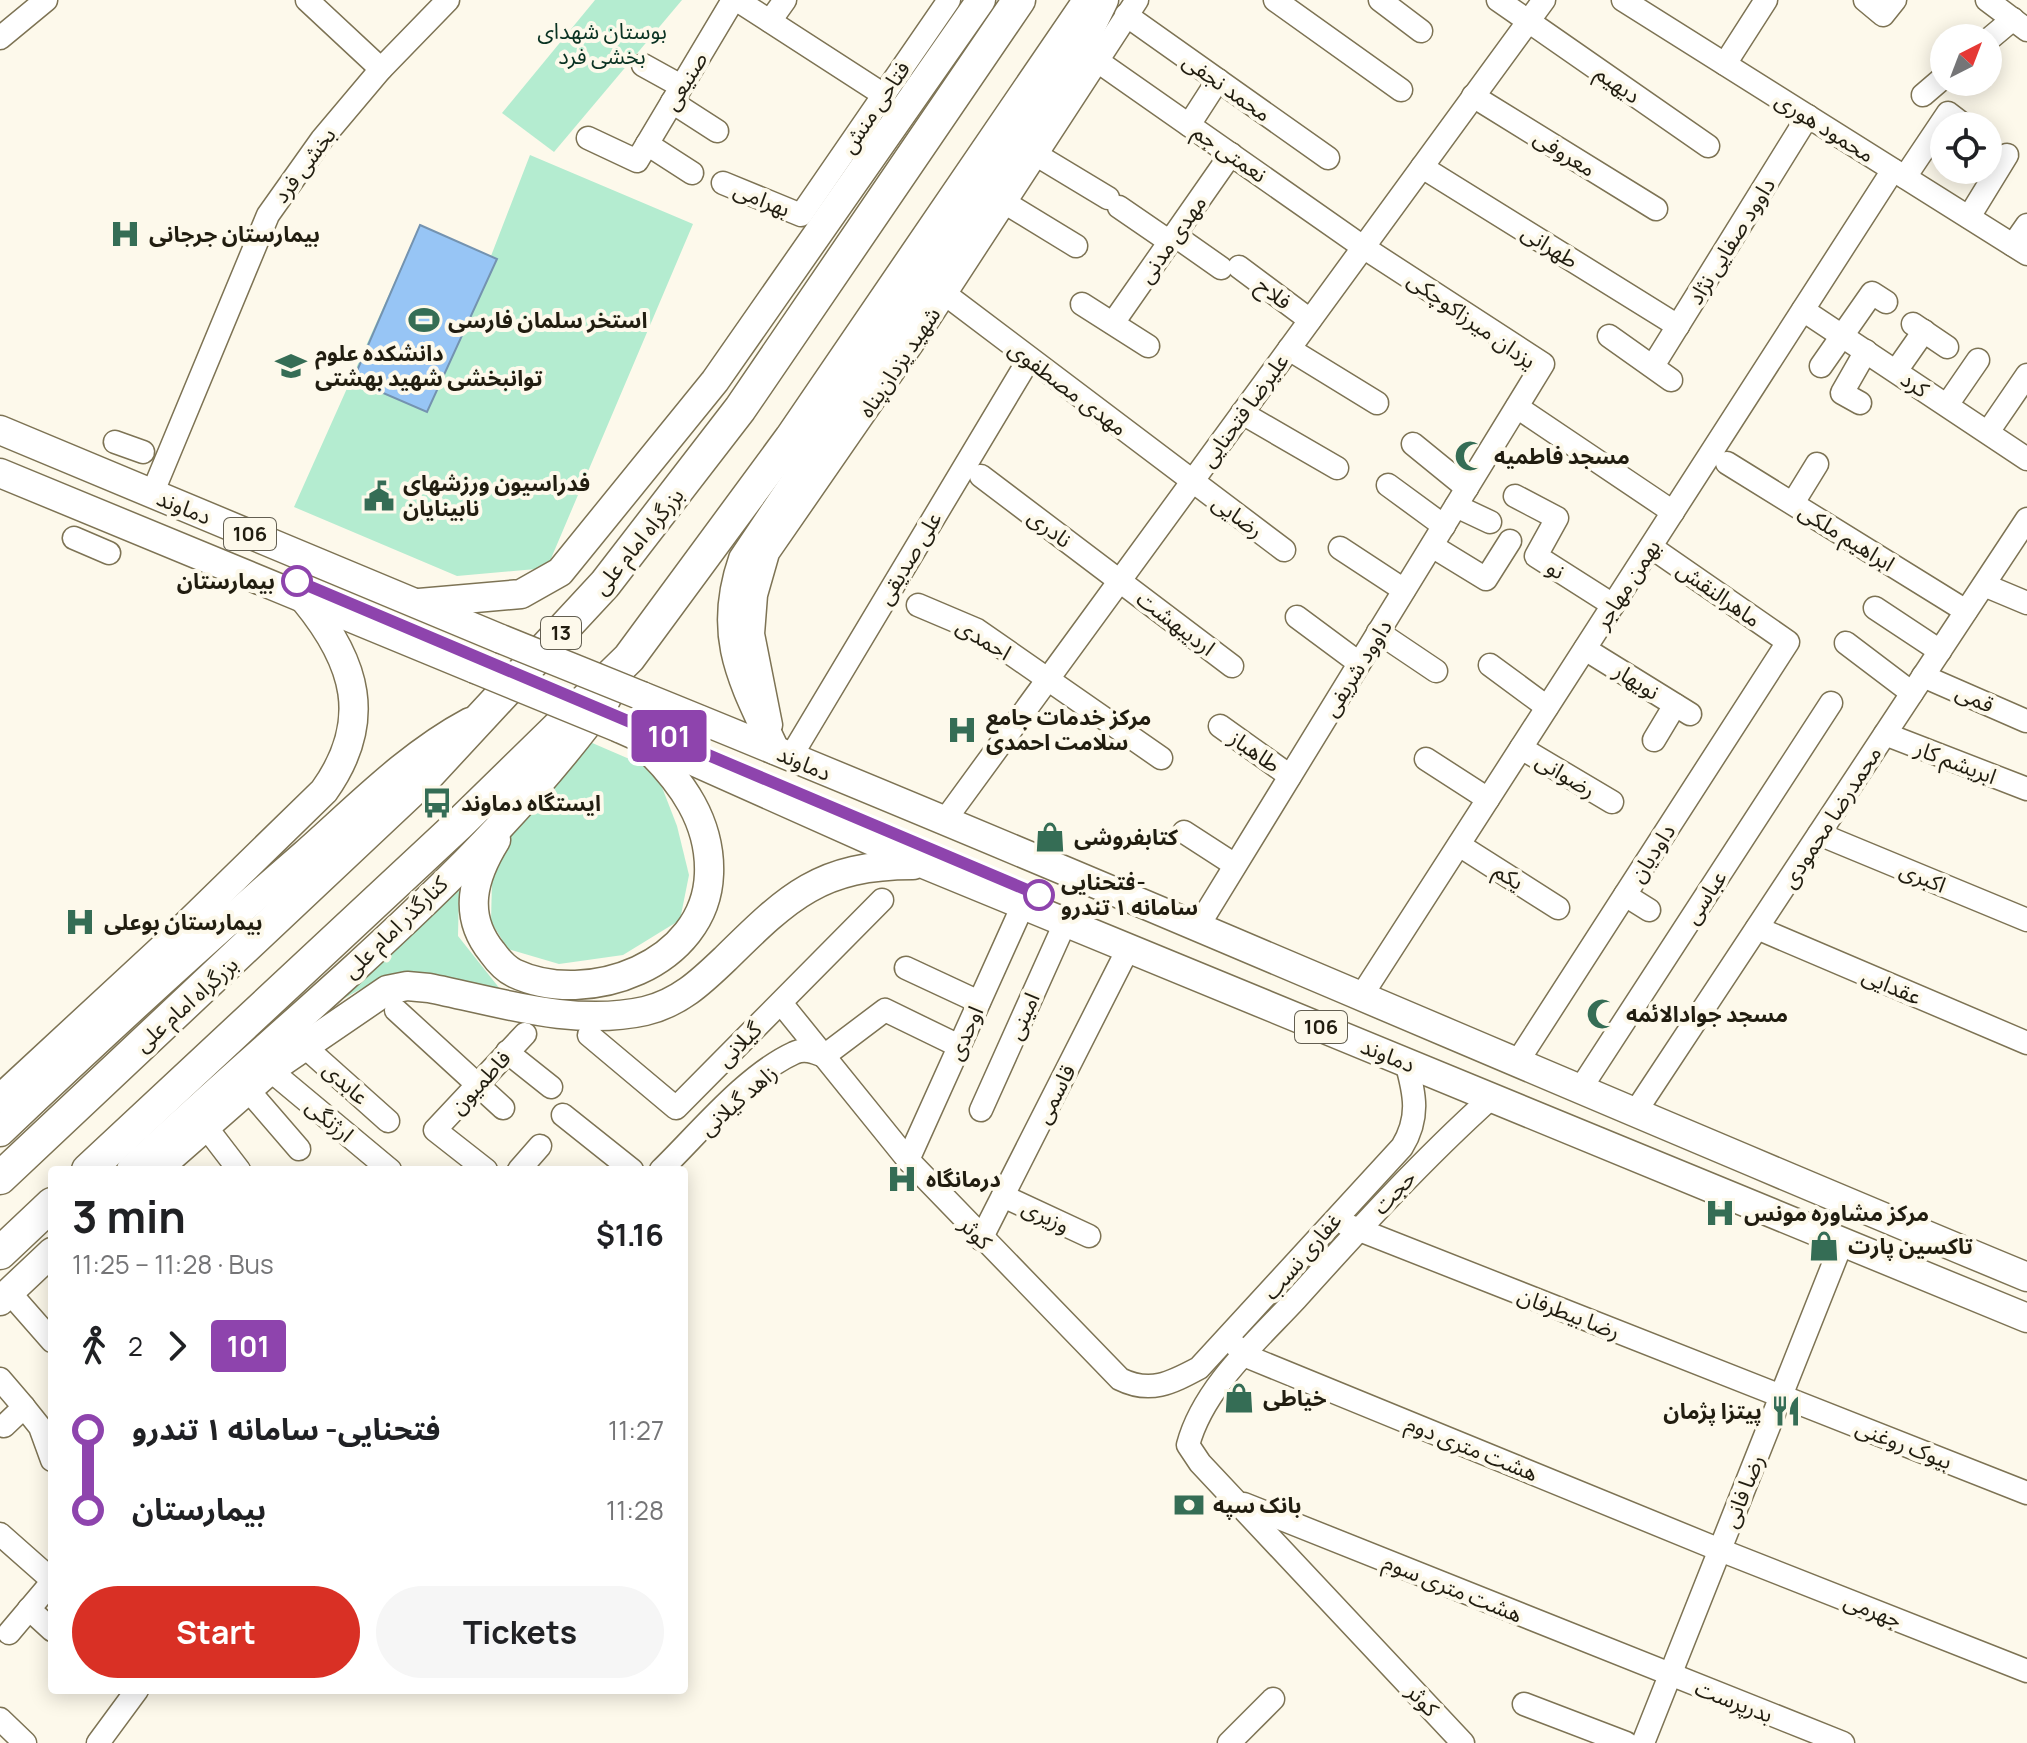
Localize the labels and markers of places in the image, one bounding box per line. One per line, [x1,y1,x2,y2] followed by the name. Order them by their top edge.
[108,217,142,251] hospital icon: بیمارستان جرجانی
[149,219,320,249] place label: بیمارستان جرجانی
[407,303,441,337] sports icon: استخر سلمان فارسی
[448,305,647,335] place label: استخر سلمان فارسی
[315,338,543,393] place label: دانشکده علوم توانبخشی شهید بهشتی
[274,349,308,383] school or university icon: دانشکده علوم توانبخشی شهید بهشتی
[1453,439,1487,473] mosque icon: مسجد فاطمیه
[1494,441,1630,471] place label: مسجد فاطمیه
[403,468,590,523] place label: فدراسیون ورزشهای نابینایان
[362,479,396,513] public building icon: فدراسیون ورزشهای نابینایان
[177,566,275,596] place label: بیمارستان
[282,566,312,596] marker: بیمارستان
[986,702,1151,757] place label: مرکز خدمات جامع سلامت احمدی
[945,713,979,747] hospital icon: مرکز خدمات جامع سلامت احمدی
[420,786,454,820] bus stop icon: ایستگاه دماوند
[461,788,601,818] place label: ایستگاه دماوند
[1033,820,1067,854] shop icon: کتابفروشی
[1074,822,1179,852] place label: کتابفروشی
[1061,867,1198,922] place label: فتحنایی- سامانه ۱ تندرو
[1024,880,1054,910] marker: فتحنایی- سامانه ۱ تندرو
[63,905,97,939] hospital icon: بیمارستان بوعلی
[104,907,263,937] place label: بیمارستان بوعلی
[1585,997,1619,1031] mosque icon: مسجد جوادالائمه
[1626,999,1788,1029] place label: مسجد جوادالائمه
[885,1162,919,1196] hospital icon: درمانگاه
[926,1164,1001,1194] place label: درمانگاه
[1703,1196,1737,1230] hospital icon: مرکز مشاوره مونس
[1744,1198,1929,1228] place label: مرکز مشاوره مونس
[1807,1229,1841,1263] shop icon: تاکسین پارت
[1848,1231,1973,1261] place label: تاکسین پارت
[1222,1381,1256,1415] shop icon: خیاطی
[1263,1383,1327,1413] place label: خیاطی
[1769,1394,1803,1428] restaurant icon: پیتزا پژمان
[1663,1396,1762,1426] place label: پیتزا پژمان
[1172,1488,1206,1522] bank icon: بانک سپه
[1213,1490,1301,1520] place label: بانک سپه

